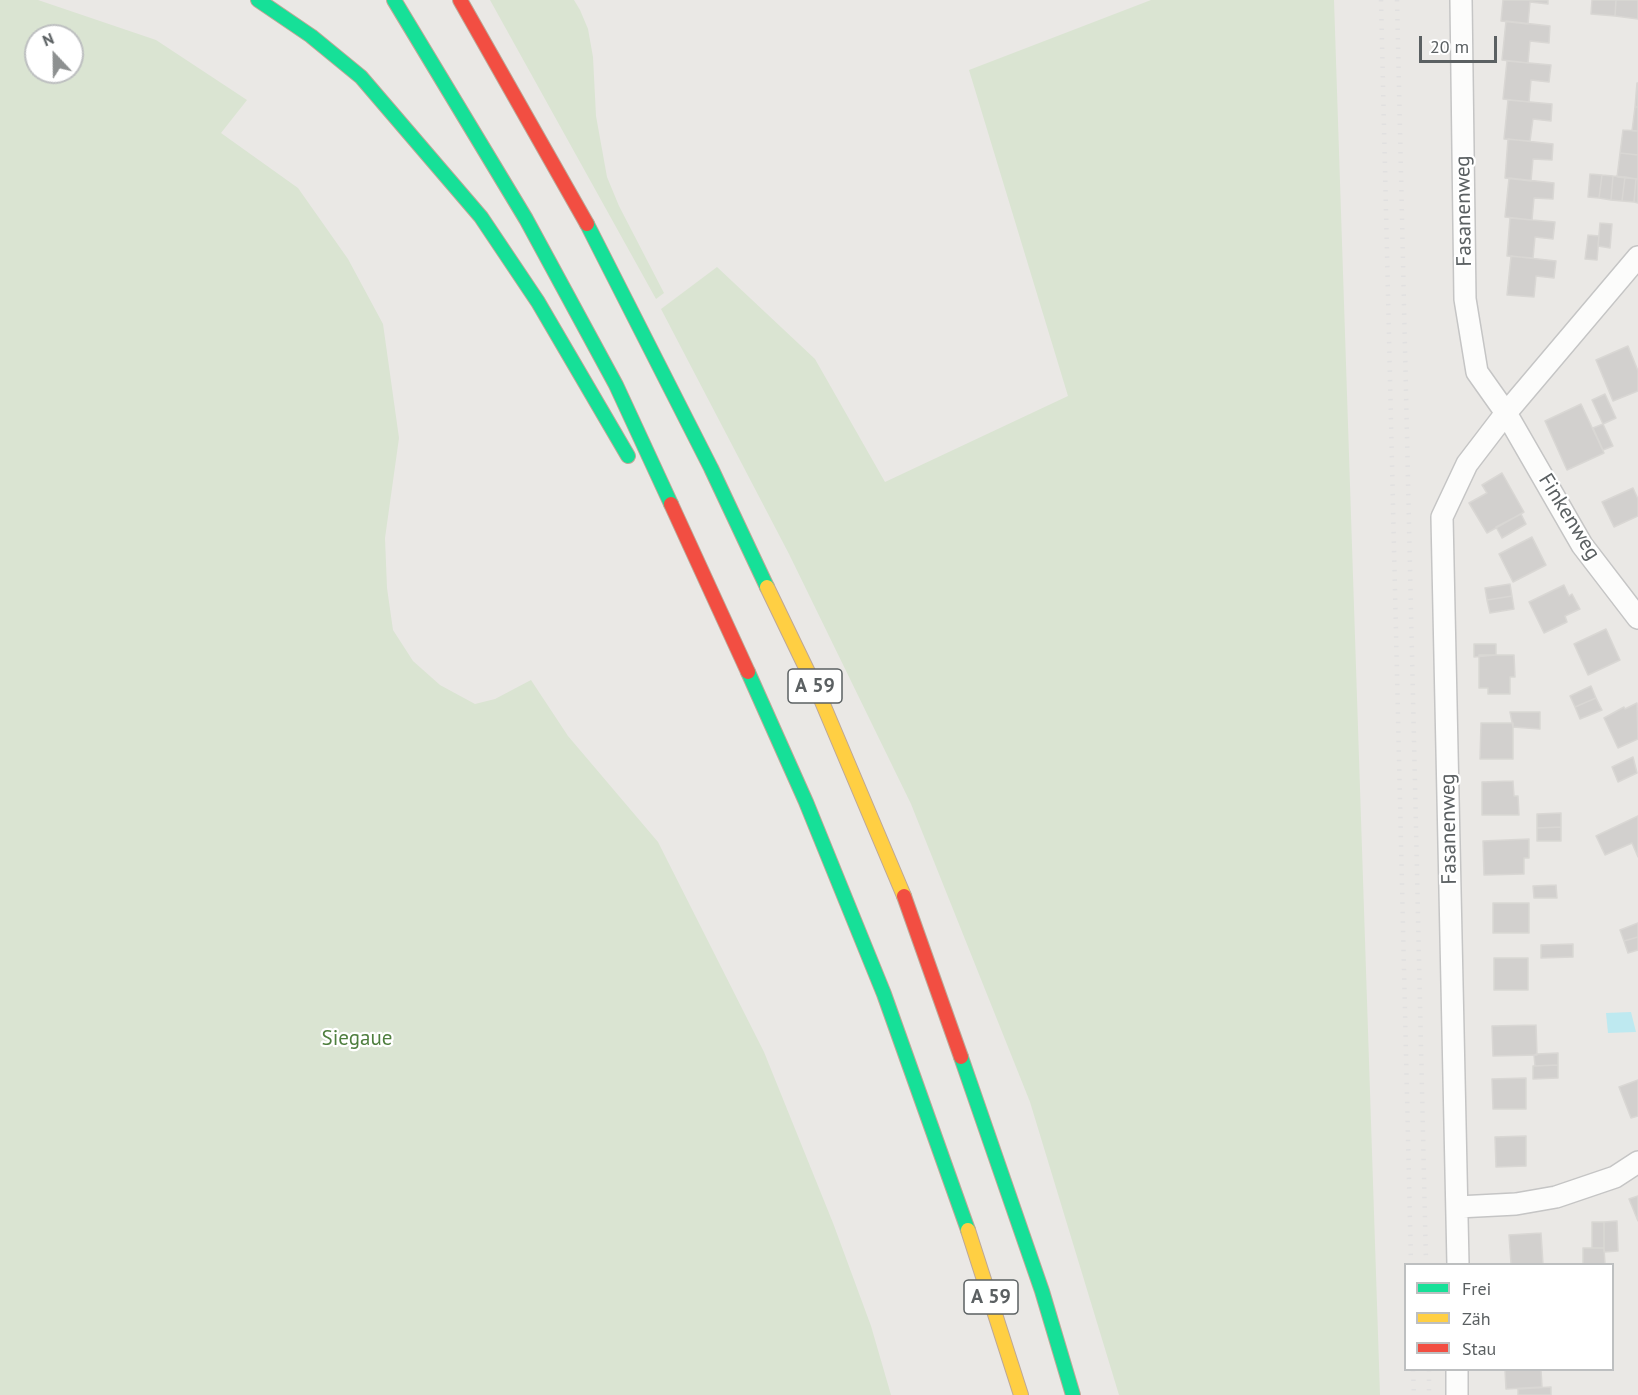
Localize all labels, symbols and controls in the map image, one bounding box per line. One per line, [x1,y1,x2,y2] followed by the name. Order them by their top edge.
[24,24,84,84] north arrow
[1422,24,1500,62] scale bar
[39,28,57,50] text: N
[1430,35,1469,58] text: 20 m
[1450,155,1478,267] street label: Fasanenweg
[1533,469,1605,565] street label: Finkenweg
[788,669,842,703] road number: A 59
[1435,773,1463,885] street label: Fasanenweg
[322,1026,392,1052] park label: Siegaue
[1404,1263,1614,1371] legend
[1462,1277,1491,1300] text: Frei
[964,1280,1018,1314] road number: A 59
[1462,1307,1491,1330] text: Zäh
[1462,1337,1496,1360] text: Stau

